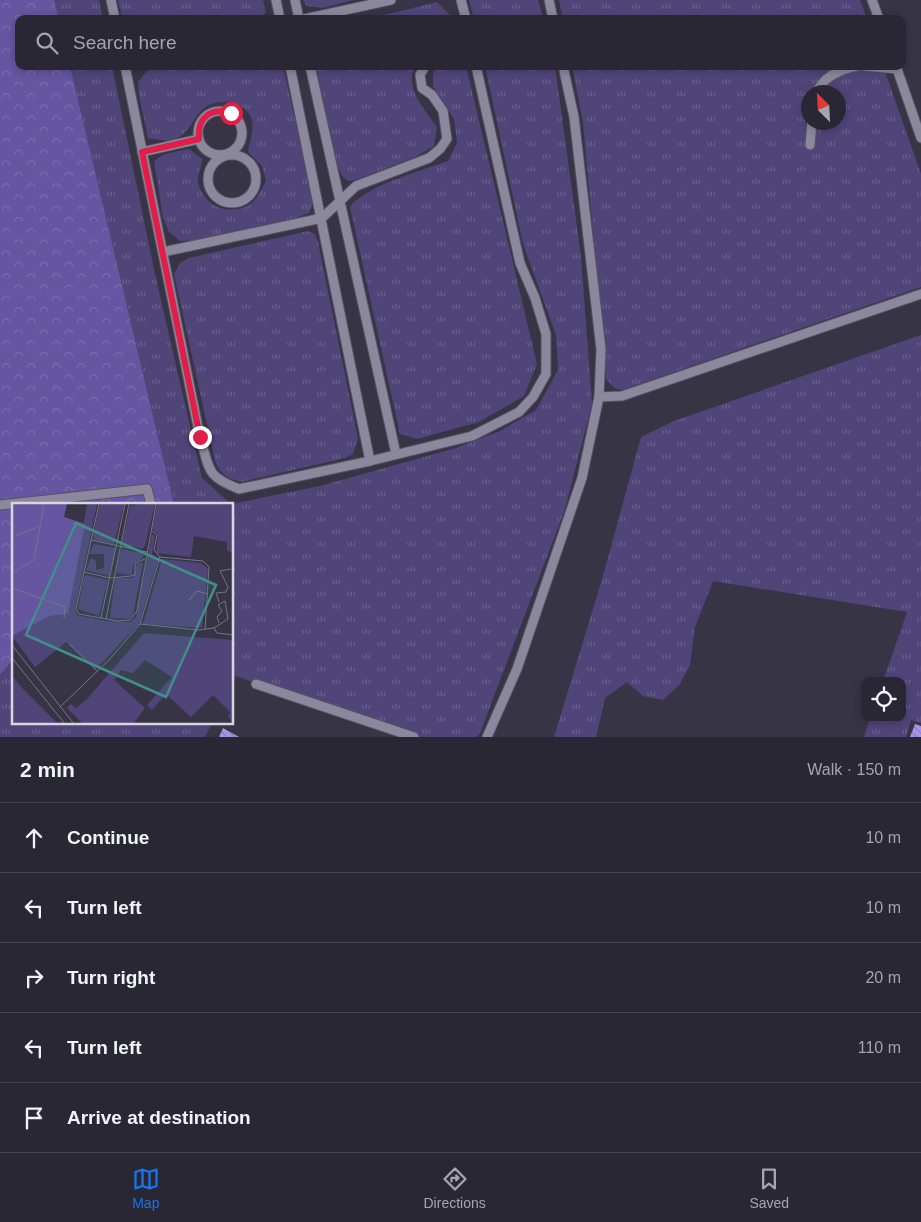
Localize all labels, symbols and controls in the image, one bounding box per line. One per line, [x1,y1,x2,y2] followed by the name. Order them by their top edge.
[15,15,906,70] search box
[33,29,61,57] icon: search
[73,32,177,53] text: Search here
[801,85,846,130] north arrow
[220,102,243,125] route start
[189,426,212,449] route end
[12,503,234,724] inset map
[861,677,906,722] map controls
[861,677,906,722] button: locate
[20,758,75,781] text: 2 min
[807,761,901,778] text: Walk · 150 m
[20,824,48,852] icon: ahead
[67,827,149,848] text: Continue
[865,829,901,846] text: 10 m
[20,894,48,922] icon: left
[67,897,142,918] text: Turn left
[865,899,901,916] text: 10 m
[20,964,48,992] icon: right
[67,967,155,988] text: Turn right
[865,969,901,986] text: 20 m
[20,1034,48,1062] icon: left
[67,1037,142,1058] text: Turn left
[858,1039,901,1056] text: 110 m
[20,1104,48,1132] icon: arrive
[67,1107,251,1128] text: Arrive at destination
[132,1165,160,1211] tab: Map
[424,1165,486,1211] tab: Directions
[749,1165,789,1211] tab: Saved

